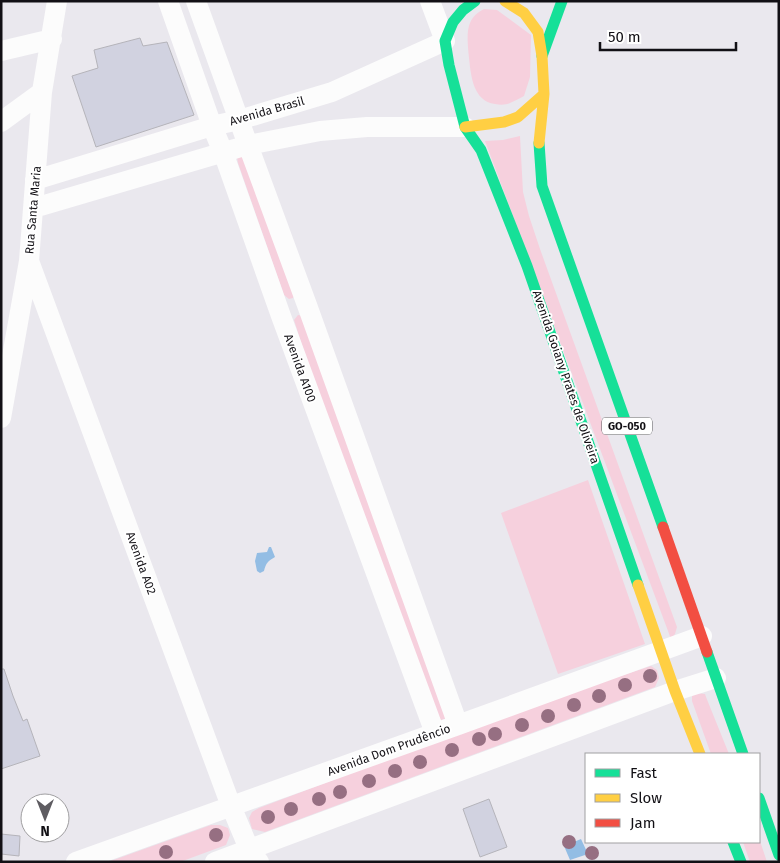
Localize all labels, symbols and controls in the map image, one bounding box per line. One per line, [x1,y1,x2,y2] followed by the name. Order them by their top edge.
[600,20,736,52] scale bar
[608,28,641,46] text: 50 m
[228,94,306,128] street label: Avenida Brasil
[22,165,44,255] street label: Rua Santa Maria
[530,288,602,466] street label: Avenida Goiany Prates de Oliveira
[281,332,319,404] street label: Avenida A100
[602,418,652,434] road number: GO-050
[123,530,159,596] street label: Avenida A02
[326,721,452,779] street label: Avenida Dom Prudêncio
[585,753,760,843] legend
[630,764,657,782] text: Fast
[630,789,662,807] text: Slow
[20,793,70,843] north arrow
[630,814,656,832] text: Jam
[40,822,50,839] text: N

